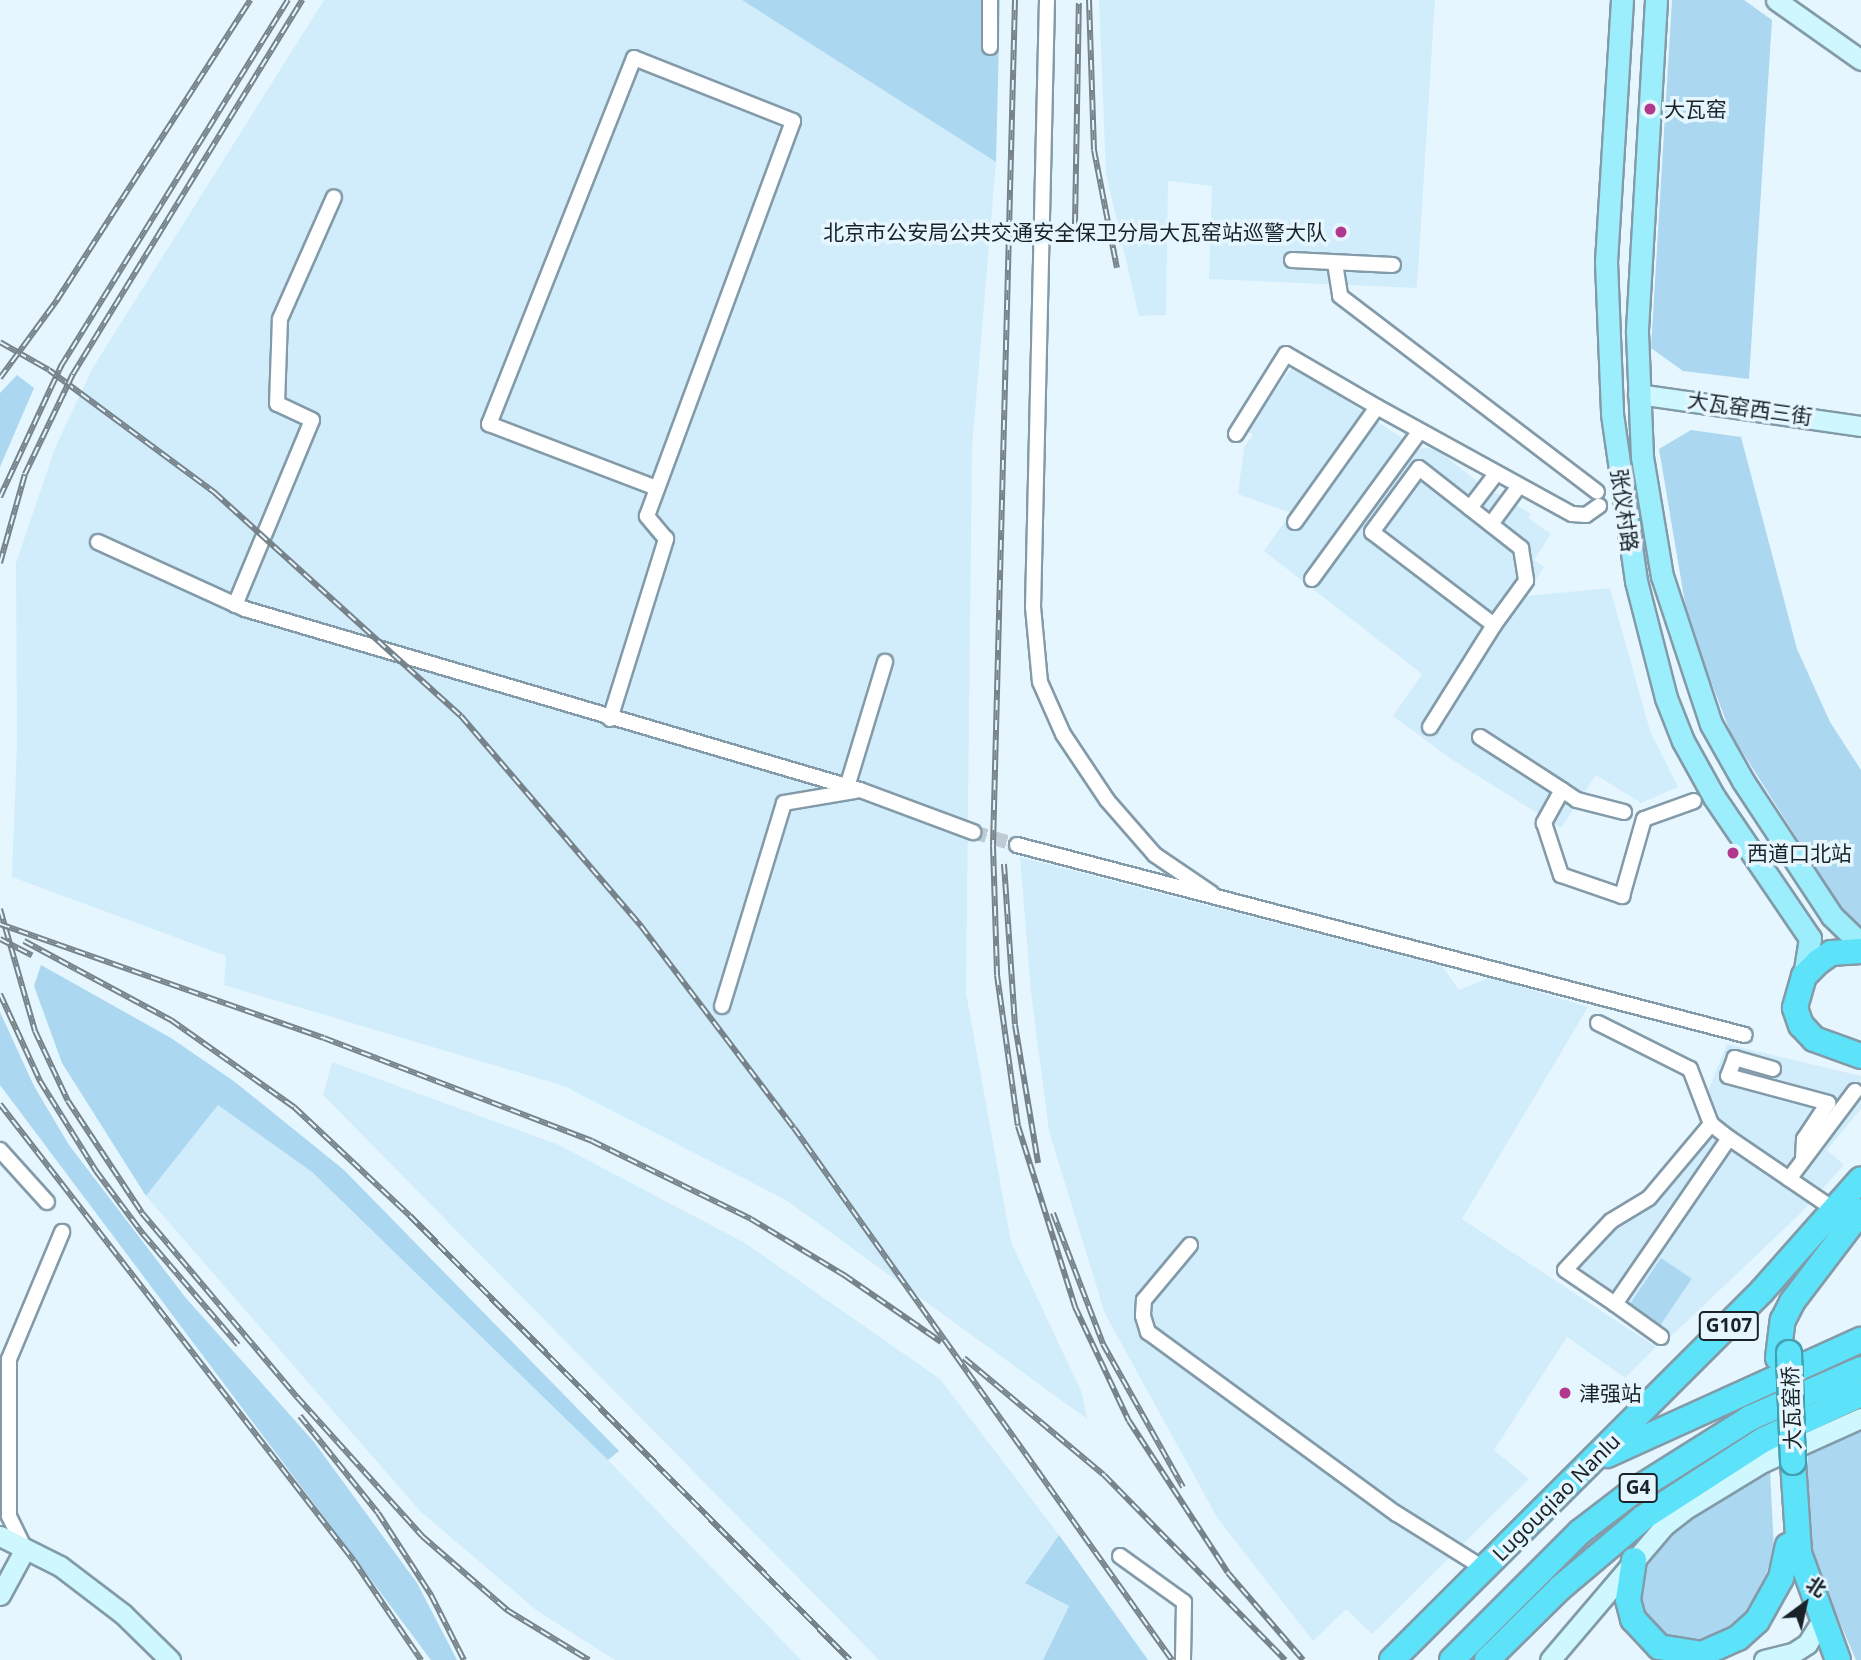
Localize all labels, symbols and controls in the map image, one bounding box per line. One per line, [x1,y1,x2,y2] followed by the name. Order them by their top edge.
[1664,96,1727,122] place label: 大瓦窑
[1642,101,1658,117] marker: 大瓦窑
[823,219,1327,245] place label: 北京市公安局公共交通安全保卫分局大瓦窑站巡警大队
[1333,224,1349,240] marker: 北京市公安局公共交通安全保卫分局大瓦窑站巡警大队
[1686,387,1814,429] street label: 大瓦窑西三街
[1607,467,1643,553] street label: 张仪村路
[1747,840,1852,866] place label: 西道口北站
[1725,845,1741,861] marker: 西道口北站
[1698,1310,1760,1342] road number: G107
[1777,1366,1805,1450] street label: 大瓦窑桥
[1579,1380,1642,1406] place label: 津强站
[1557,1385,1573,1401] marker: 津强站
[1487,1428,1625,1566] street label: Lugouqiao Nanlu
[1617,1472,1659,1504] road number: G4
[1770,1569,1840,1639] north arrow
[1801,1570,1831,1602] text: 北

